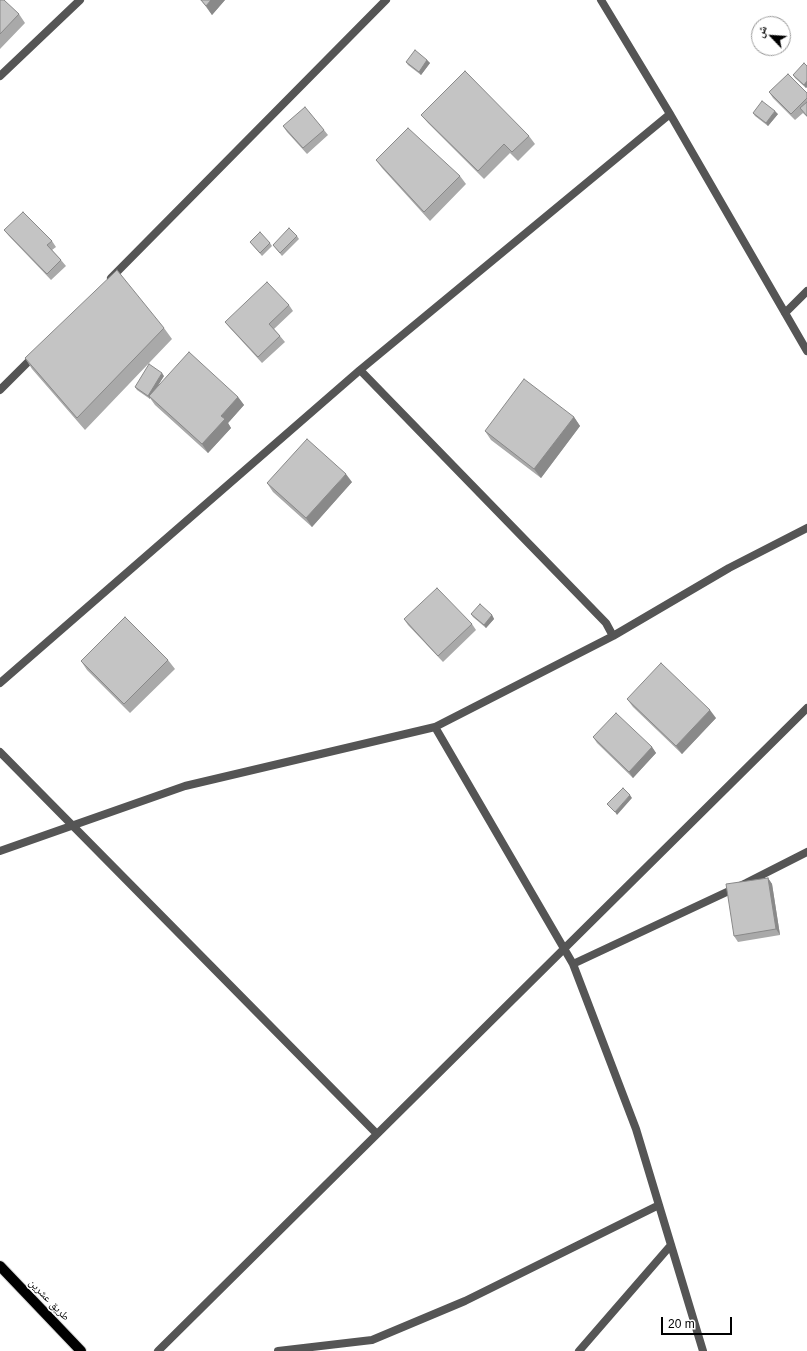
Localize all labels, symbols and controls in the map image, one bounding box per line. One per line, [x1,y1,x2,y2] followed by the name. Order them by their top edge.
[751,16,791,56] north arrow
[753,24,769,39] text: ش
[26,1276,72,1324] street label: طريق عشرين
[663,1309,734,1335] scale bar
[668,1317,695,1331] text: 20 m

